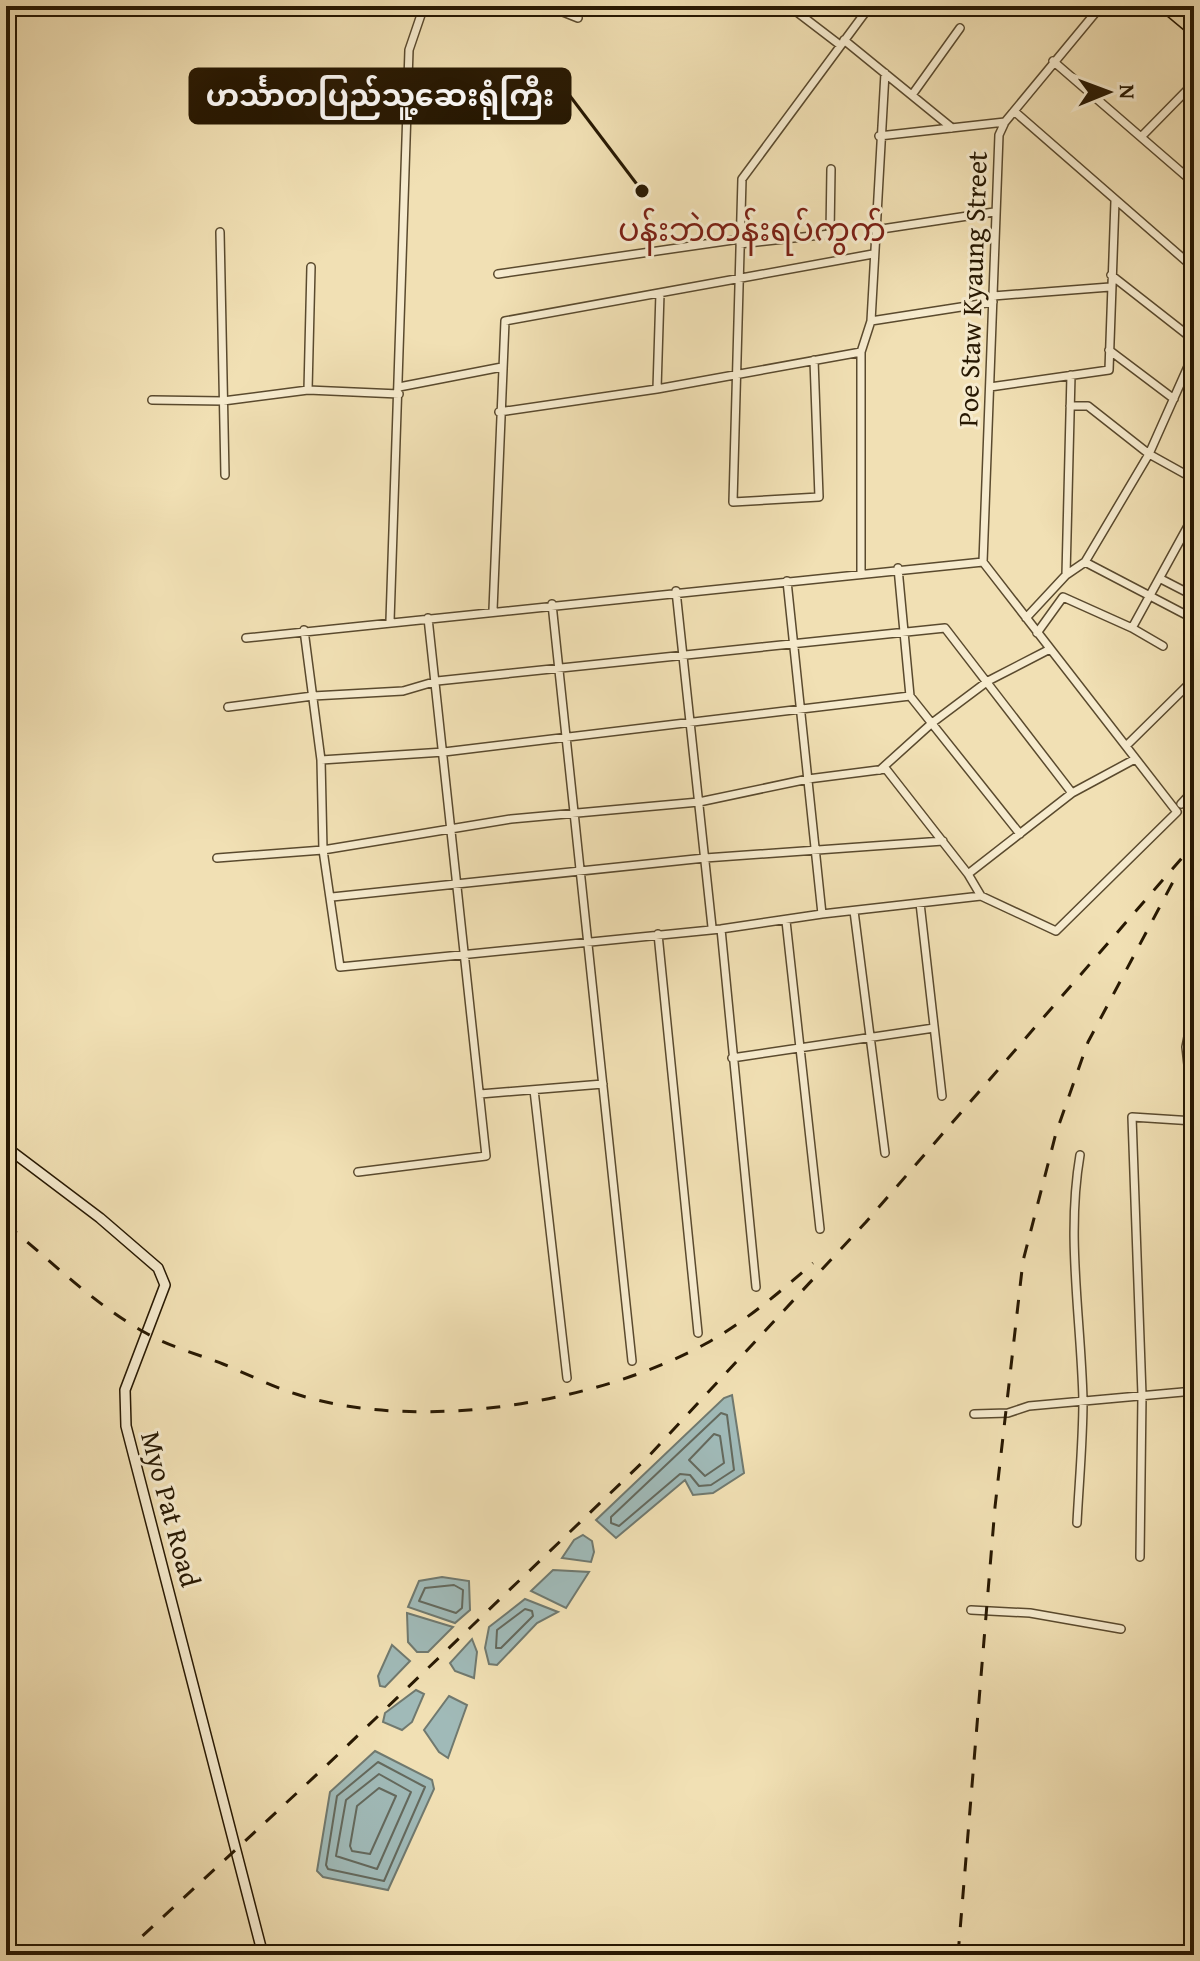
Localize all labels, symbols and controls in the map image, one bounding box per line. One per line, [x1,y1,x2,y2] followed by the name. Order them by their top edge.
[1068,52,1148,132] north arrow
[190,69,570,123] callout: ဟင်္သာတပြည်သူ့ဆေးရုံကြီး
[206,73,554,120] text: ဟင်္သာတပြည်သူ့ဆေးရုံကြီး
[1112,84,1144,100] text: N
[946,150,997,428] street label: Poe Staw Kyaung Street
[618,206,886,256] district label: ပန်းဘဲတန်းရပ်ကွက်
[131,1426,212,1591] street label: Myo Pat Road

